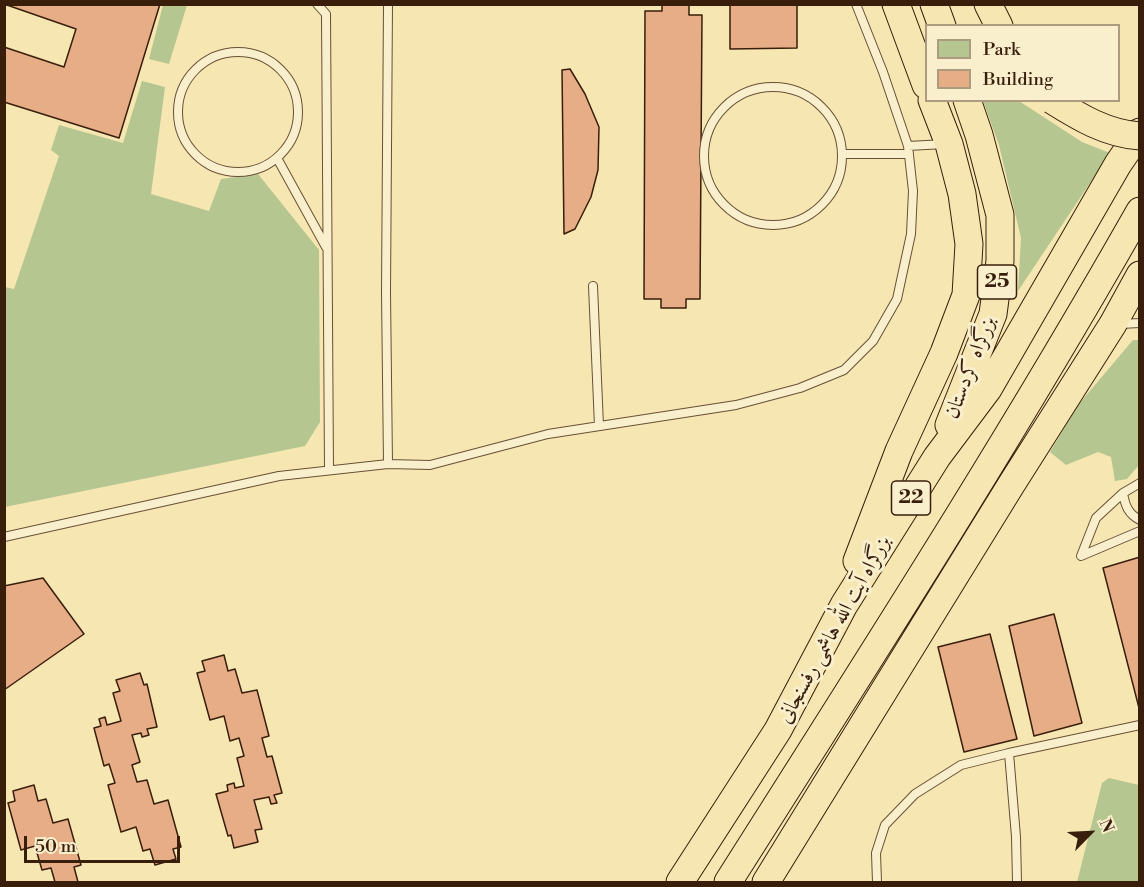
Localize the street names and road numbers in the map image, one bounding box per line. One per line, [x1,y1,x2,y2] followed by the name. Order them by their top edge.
[978,265,1016,299] road number: 25
[940,313,1002,423] street label: بزرگراه کردستان
[892,481,930,515] road number: 22
[773,532,897,728] street label: بزرگراه آیت الله هاشمی رفسنجانی

